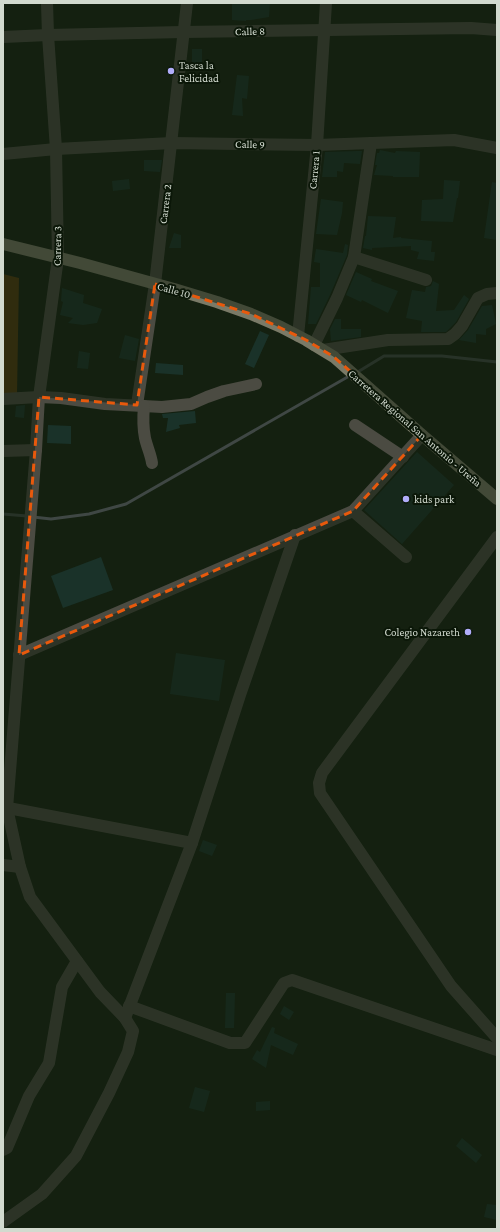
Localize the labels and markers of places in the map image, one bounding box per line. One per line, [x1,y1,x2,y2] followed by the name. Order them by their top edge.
[179,59,219,84] place label: Tasca la Felicidad
[166,66,176,76] marker: Tasca la Felicidad
[414,493,455,506] place label: kids park
[401,494,411,504] marker: kids park
[385,626,460,639] place label: Colegio Nazareth
[463,627,473,637] marker: Colegio Nazareth

